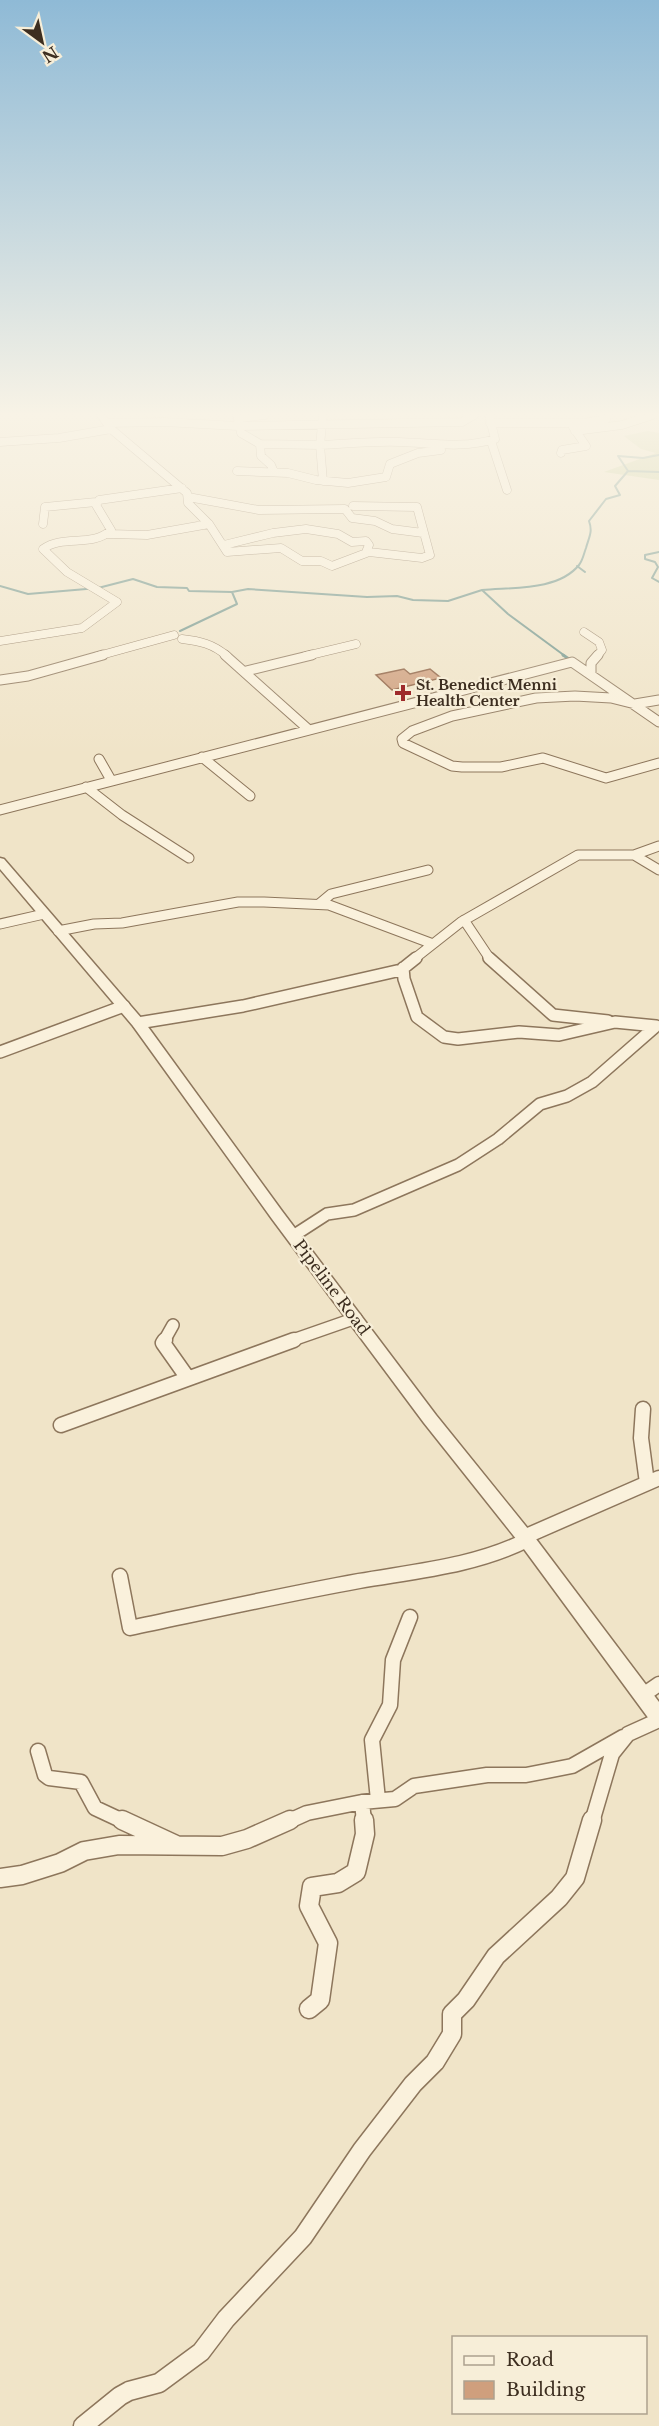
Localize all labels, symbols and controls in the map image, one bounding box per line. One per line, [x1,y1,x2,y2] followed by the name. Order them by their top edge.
[12,12,72,72] north arrow
[38,42,62,67] text: N
[416,676,557,710] place label: St. Benedict Menni Health Center
[394,684,412,702] marker: St. Benedict Menni Health Center
[290,1235,375,1339] street label: Pipeline Road
[452,2336,647,2414] legend
[506,2349,554,2371] text: Road
[506,2379,585,2401] text: Building

